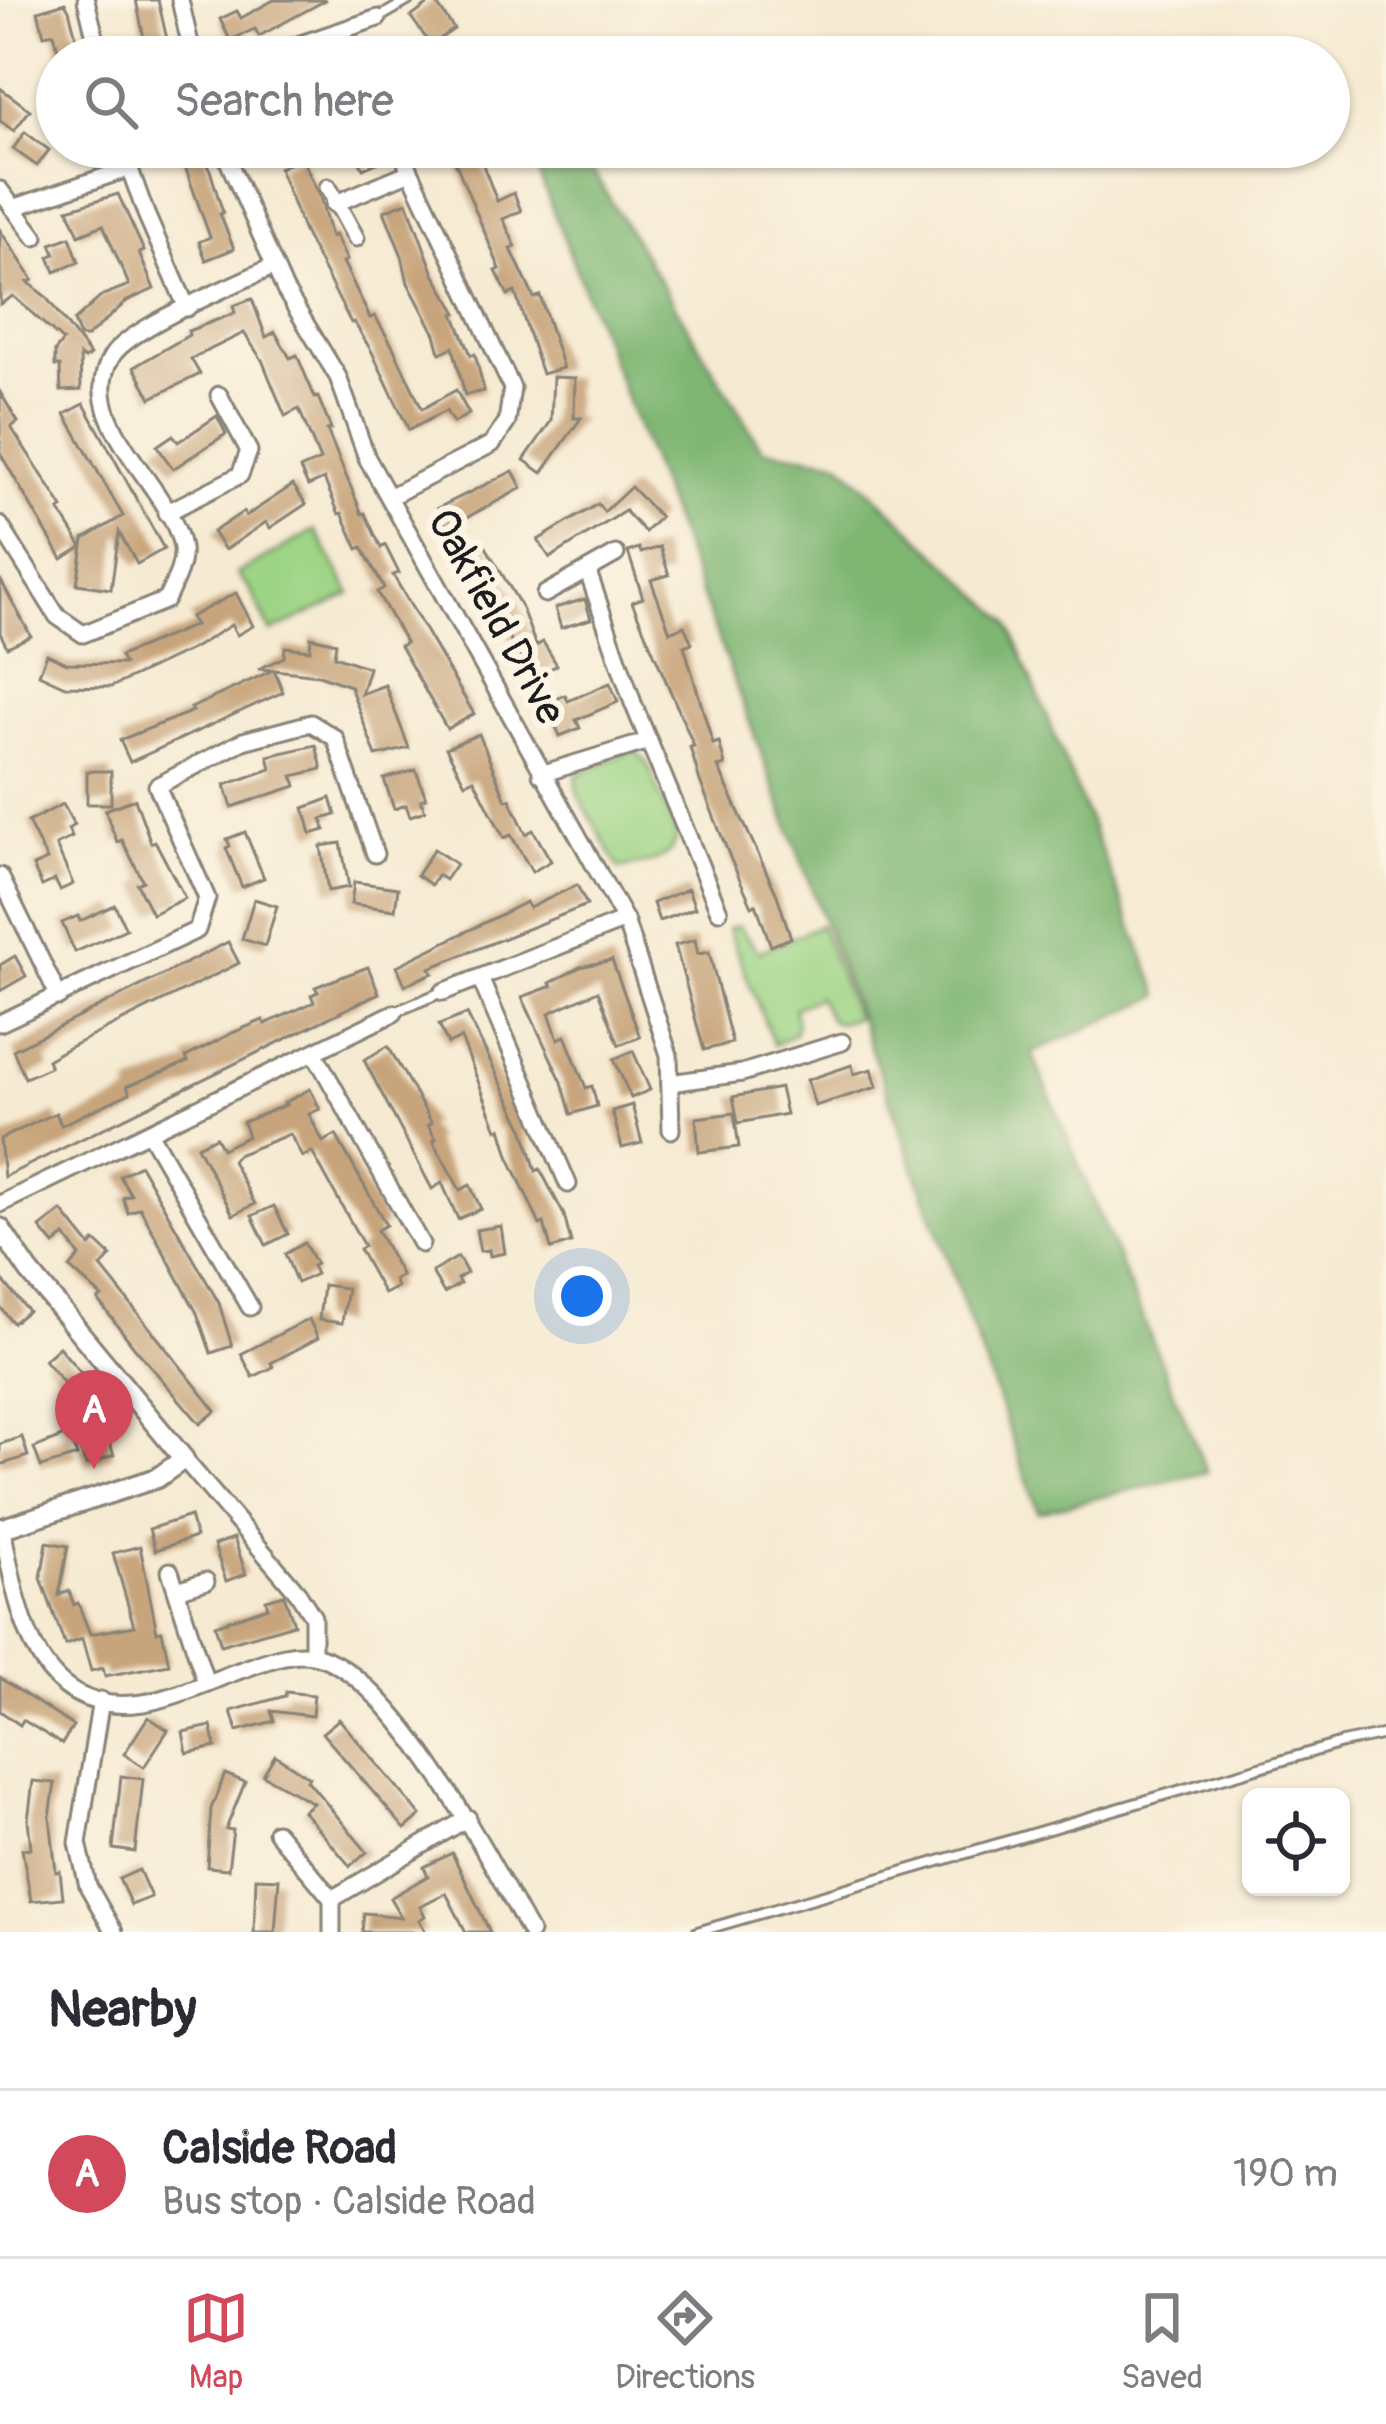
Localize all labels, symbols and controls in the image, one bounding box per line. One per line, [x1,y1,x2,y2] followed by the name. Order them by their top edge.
[36,36,1350,168] search box
[78,69,144,135] icon: search
[174,74,394,130] text: Search here
[415,500,577,734] street label: Oakfield Drive
[552,1266,612,1326] your location
[55,1370,133,1469] pin: A
[1242,1788,1350,1896] map controls
[1242,1788,1350,1896] button: locate
[48,1978,196,2042] text: Nearby
[162,2121,397,2177] text: Calside Road
[74,2149,100,2198] text: A
[1233,2149,1338,2198] text: 190 m
[162,2177,536,2226] text: Bus stop · Calside Road
[183,2285,249,2398] tab: Map
[615,2285,755,2398] tab: Directions
[1121,2285,1203,2398] tab: Saved

